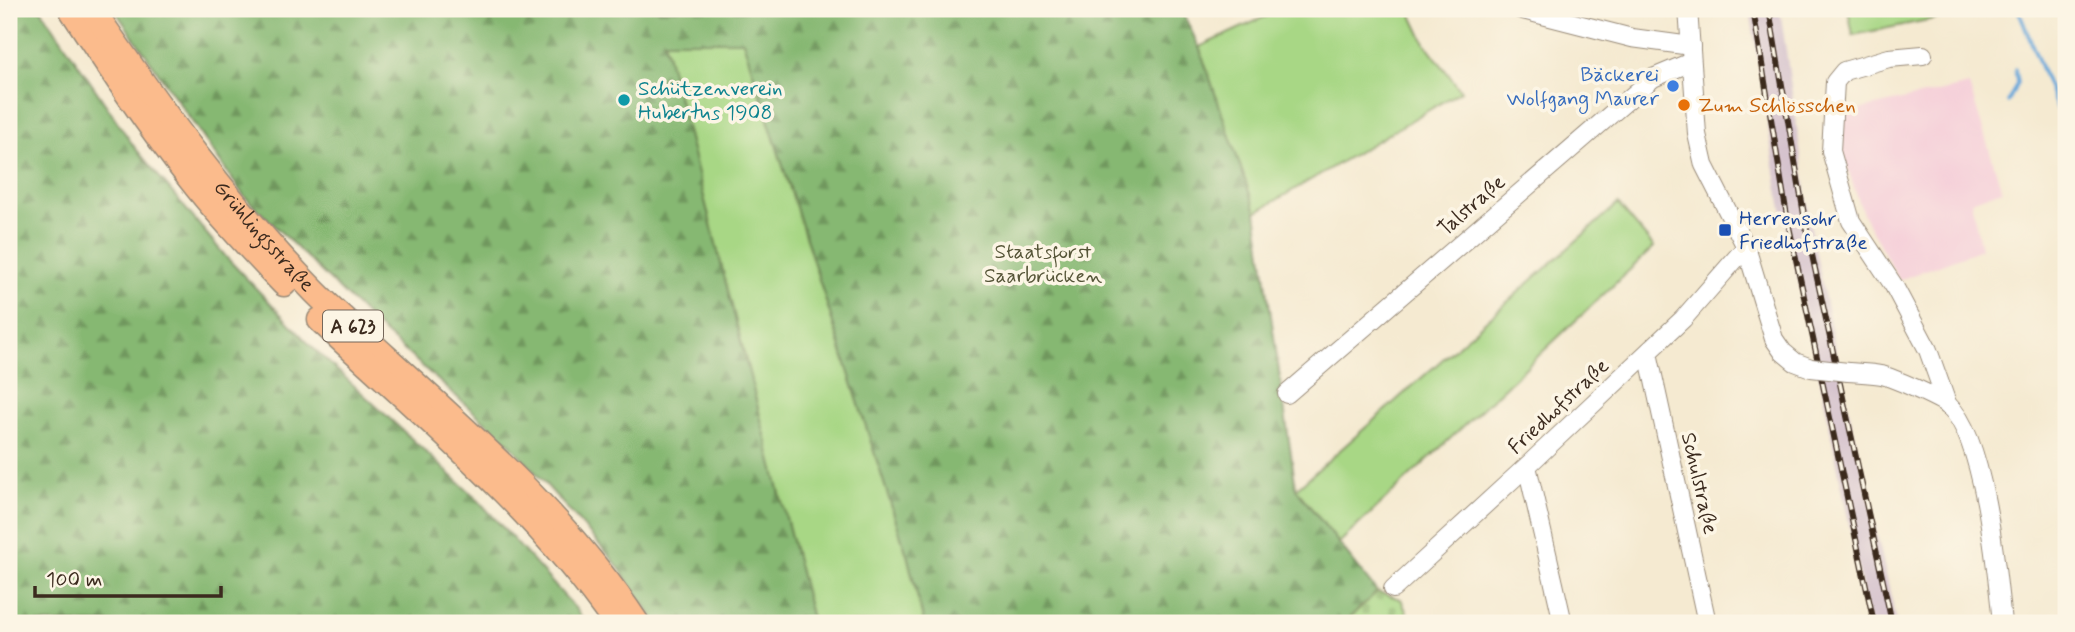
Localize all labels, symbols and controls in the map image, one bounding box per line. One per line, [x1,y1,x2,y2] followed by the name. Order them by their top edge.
[1507,61,1659,114] place label: Bäckerei Wolfgang Maurer
[638,75,783,127] place label: Schützenverein Hubertus 1908
[1665,78,1681,94] marker: Bäckerei Wolfgang Maurer
[616,92,632,108] marker: Schützenverein Hubertus 1908
[1698,92,1856,120] place label: Zum Schlösschen
[1676,97,1692,113] marker: Zum Schlösschen
[1432,169,1511,243] street label: Talstraße
[207,175,320,298] street label: Grühlingsstraße
[1739,205,1867,257] place label: Herrensohr Friedhofstraße
[1717,222,1733,238] marker: Herrensohr Friedhofstraße
[984,238,1103,290] park label: Staatsforst Saarbrücken
[323,310,383,342] road number: A 623
[1502,353,1615,461] street label: Friedhofstraße
[1674,430,1724,537] street label: Schulstraße
[35,555,220,599] scale bar
[46,566,102,594] text: 100 m

